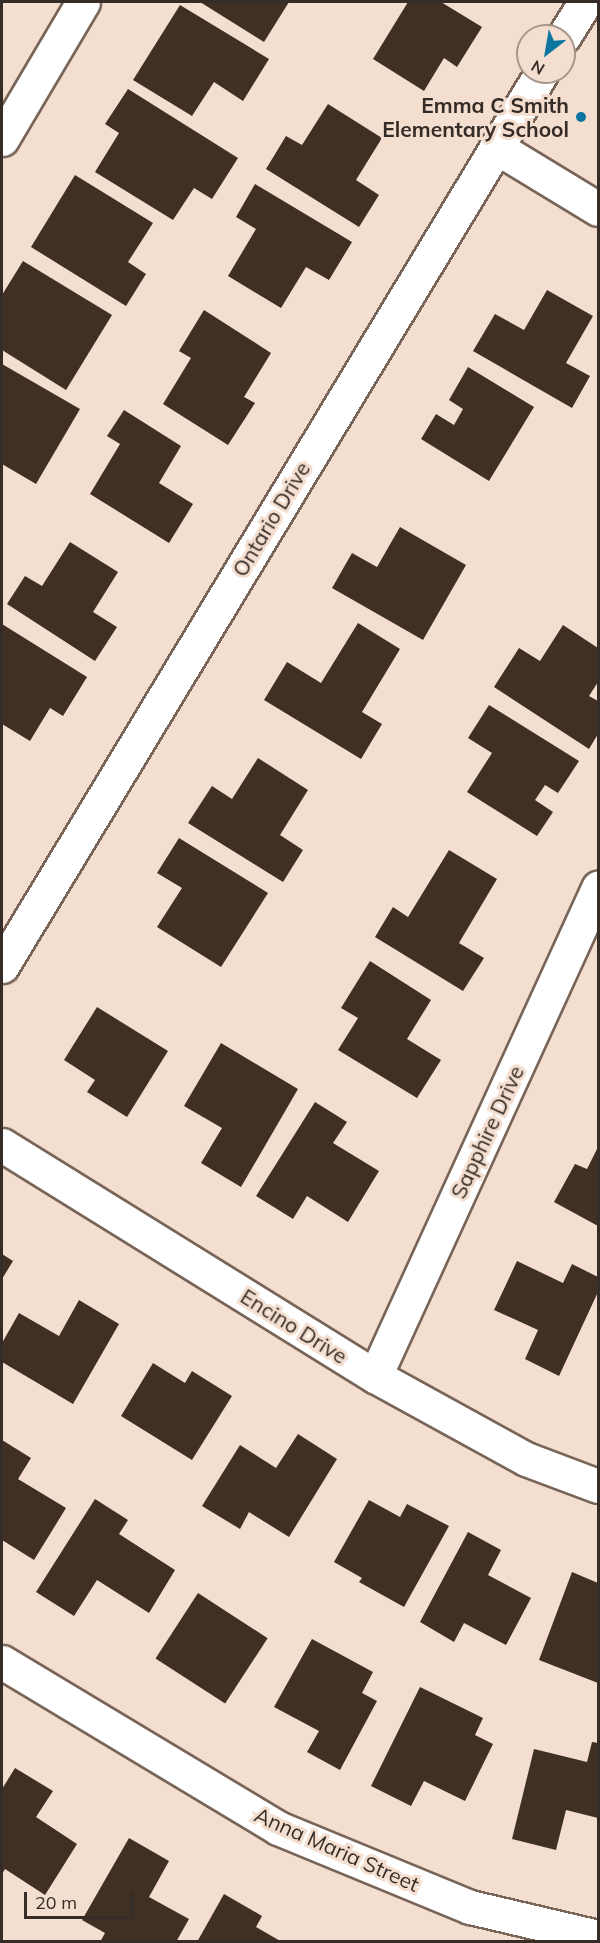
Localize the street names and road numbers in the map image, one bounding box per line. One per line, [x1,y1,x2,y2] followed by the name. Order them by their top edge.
[227,457,315,581] street label: Ontario Drive
[445,1062,529,1202] street label: Sapphire Drive
[236,1283,352,1369] street label: Encino Drive
[251,1801,423,1897] street label: Anna Maria Street

